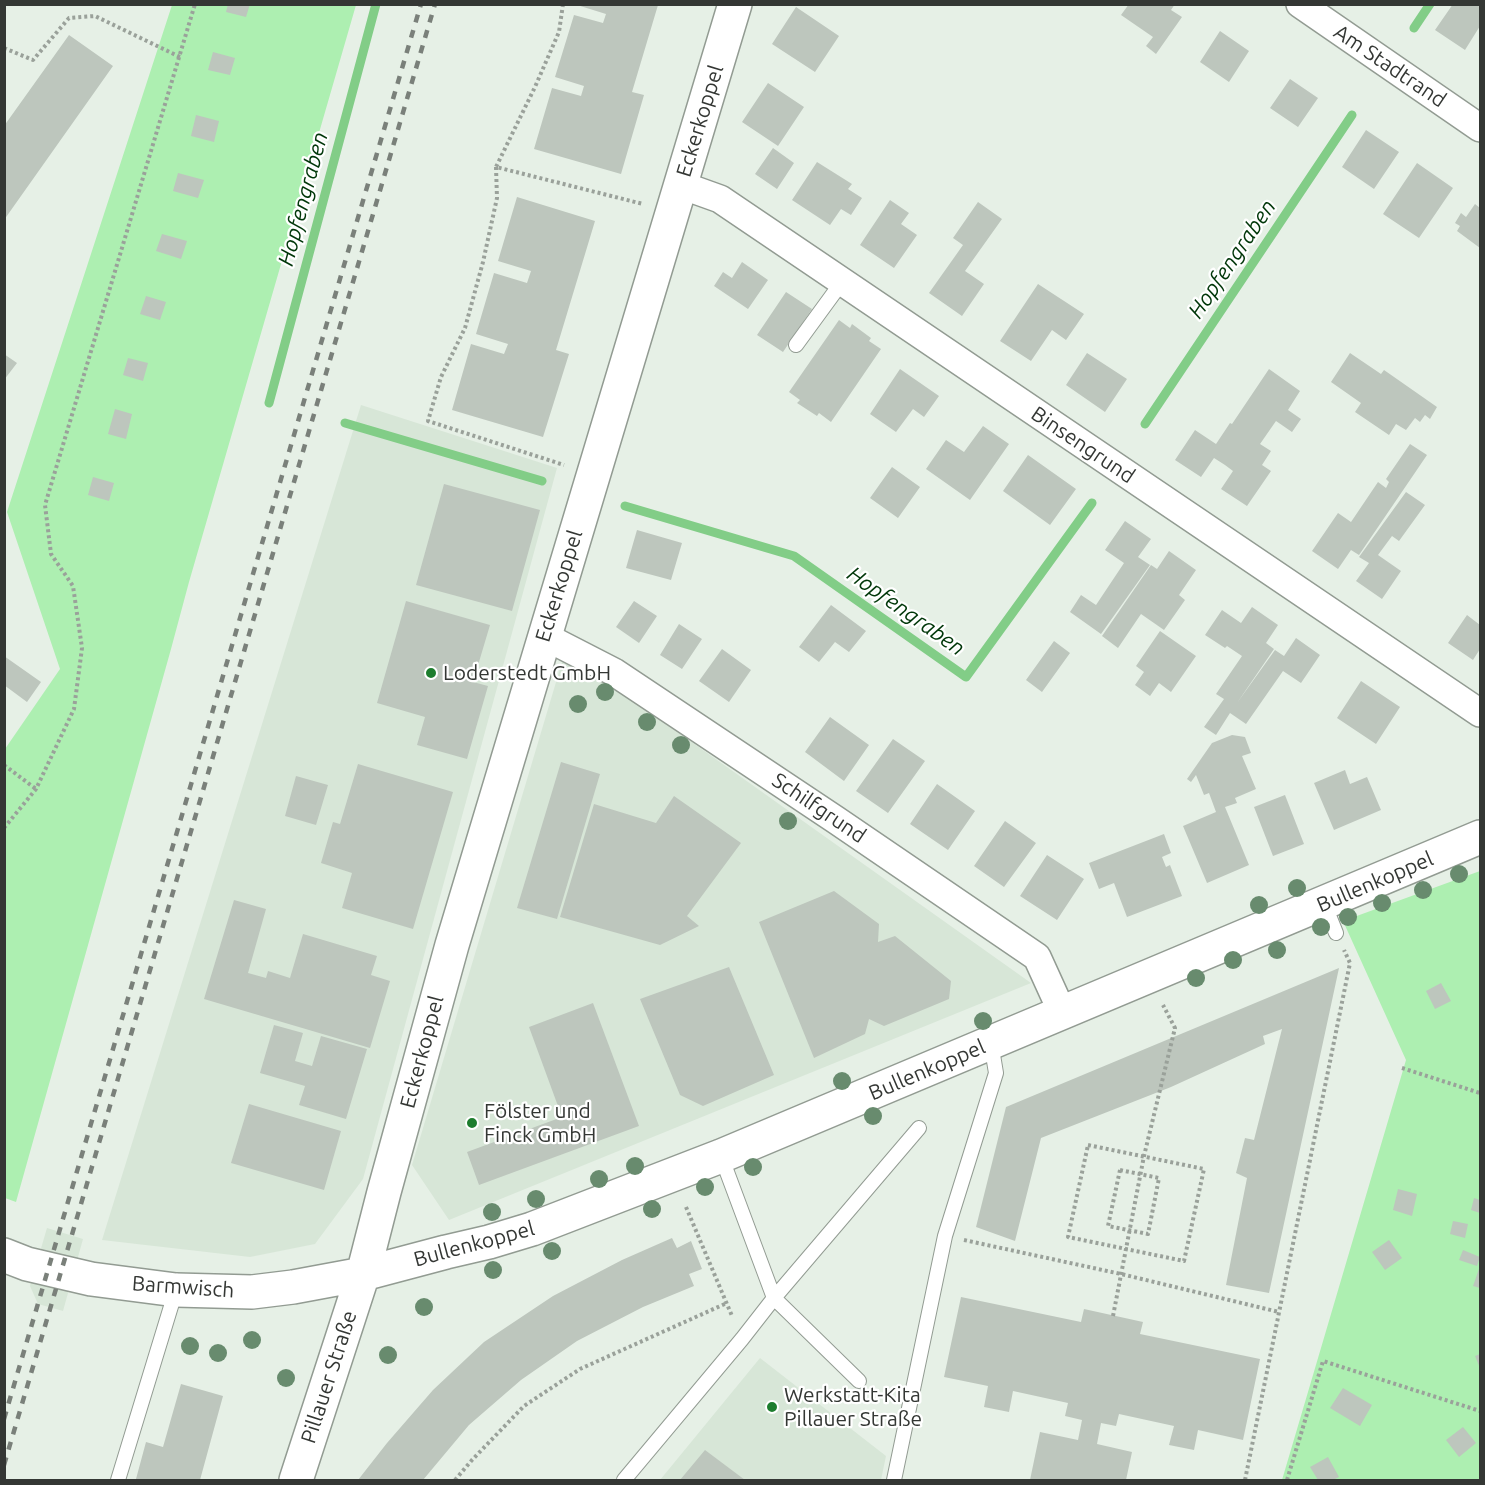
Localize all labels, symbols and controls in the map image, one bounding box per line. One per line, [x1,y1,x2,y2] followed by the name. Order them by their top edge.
[1329,19,1451,113] street label: Am Stadtrand
[671,62,729,180] street label: Eckerkoppel
[272,129,334,269] water label: Hopfengraben
[1183,195,1281,323] water label: Hopfengraben
[1026,401,1140,489] street label: Binsengrund
[530,527,588,645] street label: Eckerkoppel
[842,561,970,661] water label: Hopfengraben
[443,660,611,686] place label: Loderstedt GmbH
[424,666,438,680] marker: Loderstedt GmbH
[767,767,871,849] street label: Schilfgrund
[1313,846,1437,918] street label: Bullenkoppel
[395,993,449,1111] street label: Eckerkoppel
[865,1034,989,1106] street label: Bullenkoppel
[484,1098,596,1148] place label: Fölster und Finck GmbH
[465,1116,479,1130] marker: Fölster und Finck GmbH
[411,1216,537,1272] street label: Bullenkoppel
[131,1271,235,1303] street label: Barmwisch
[296,1307,362,1447] street label: Pillauer Straße
[784,1382,922,1432] place label: Werkstatt-Kita Pillauer Straße
[765,1400,779,1414] marker: Werkstatt-Kita Pillauer Straße

